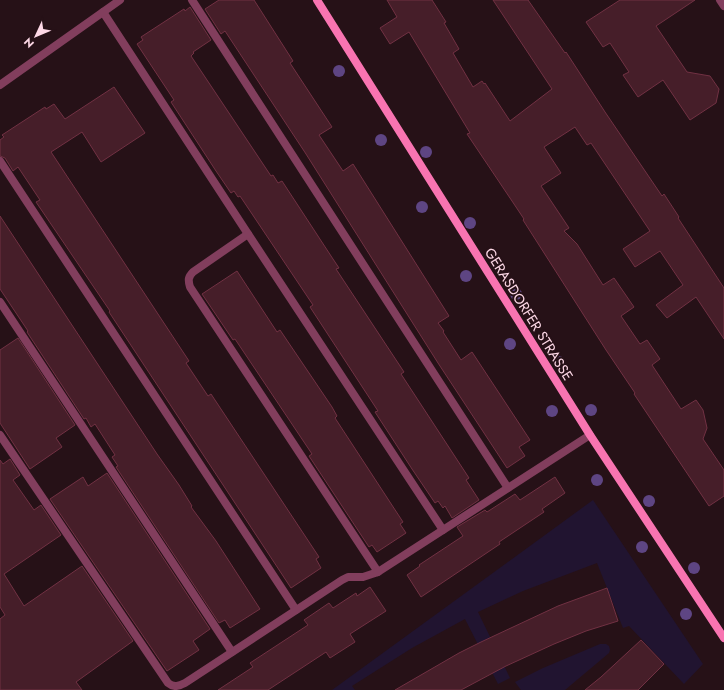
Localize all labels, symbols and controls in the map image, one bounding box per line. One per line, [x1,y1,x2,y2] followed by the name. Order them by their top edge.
[16,16,56,56] north arrow
[20,34,38,52] text: N
[480,244,578,384] street label: GERASDORFER STRASSE

